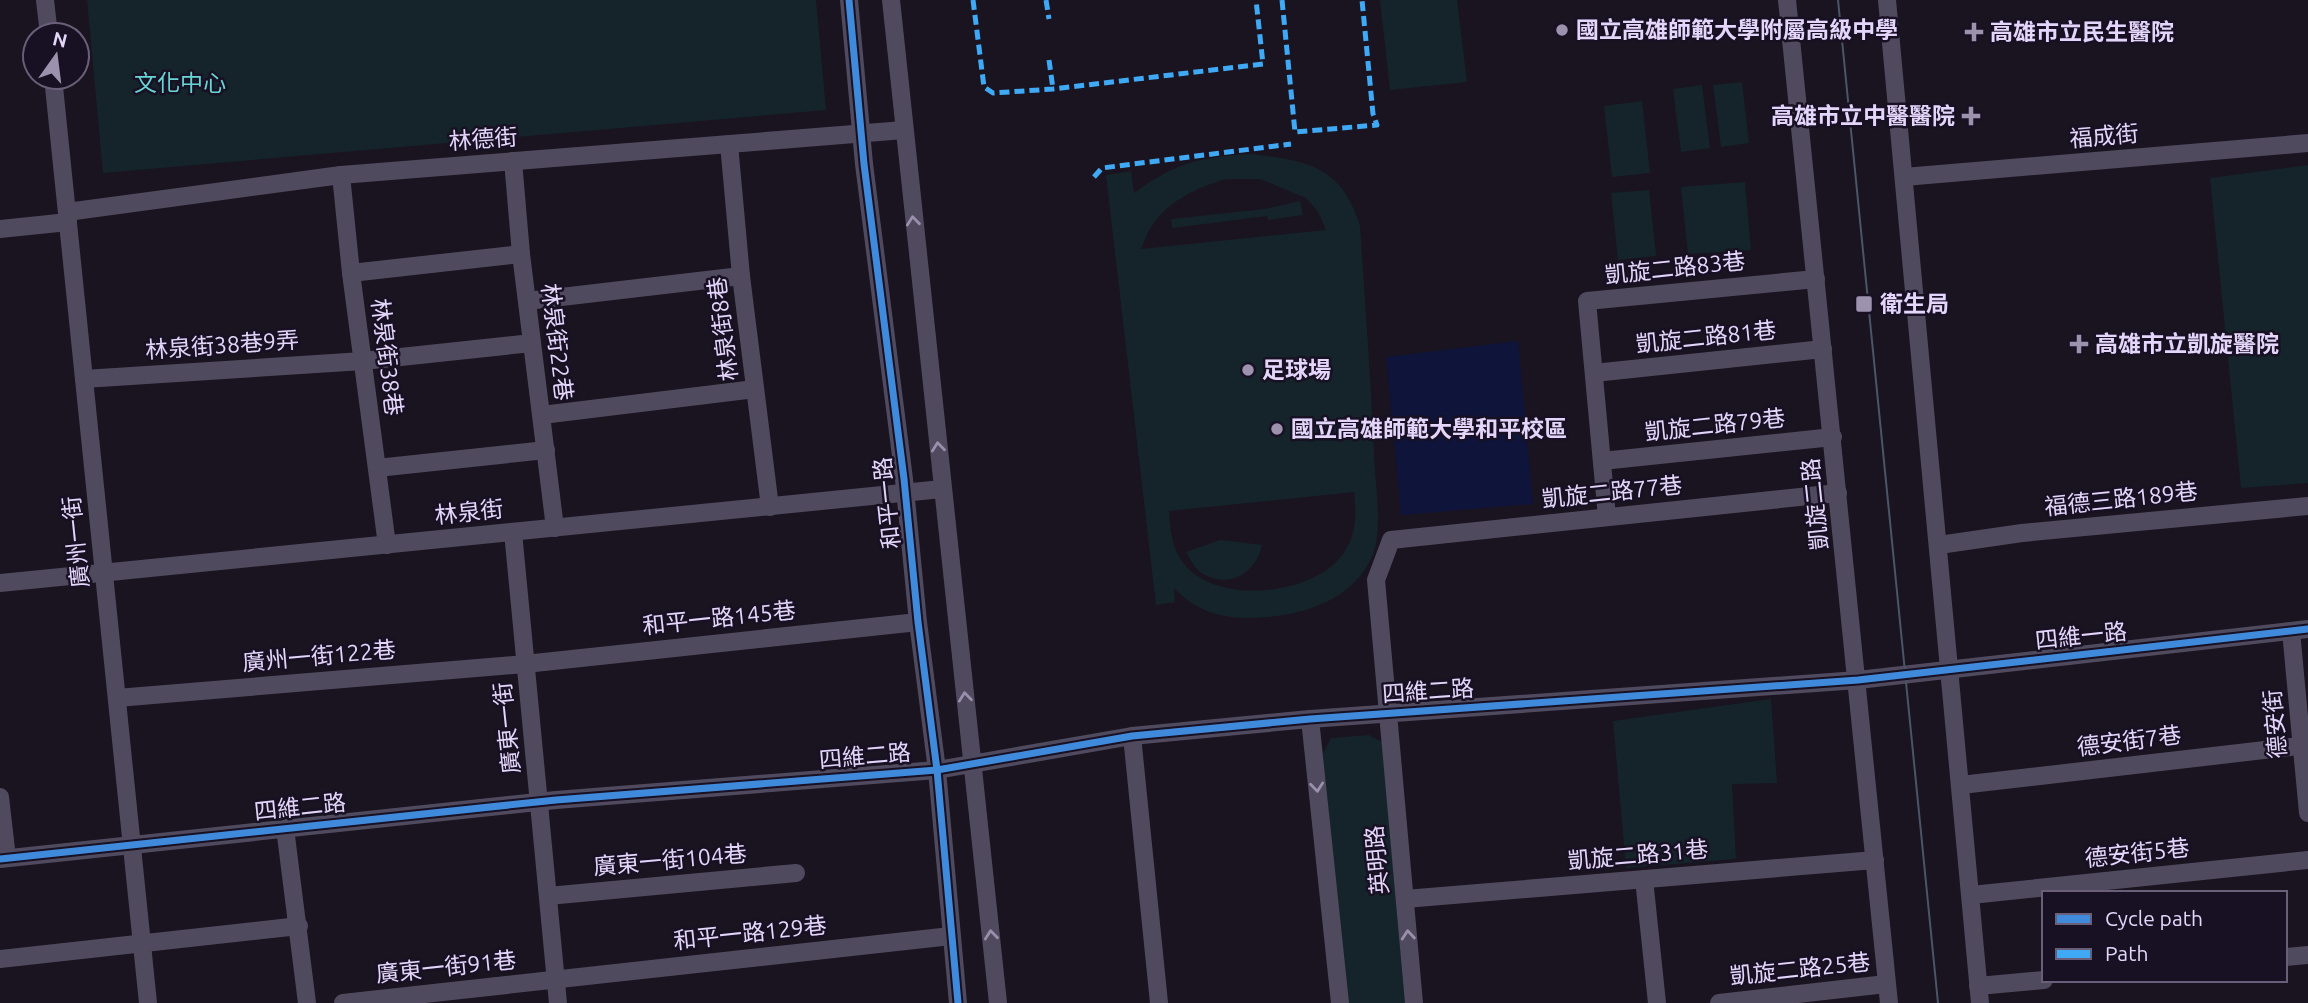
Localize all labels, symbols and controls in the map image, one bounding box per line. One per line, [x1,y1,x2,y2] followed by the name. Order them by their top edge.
[1576,17,1898,42] place label: 國立高雄師範大學附屬高級中學
[1990,19,2174,44] place label: 高雄市立民生醫院
[21,21,91,91] north arrow
[1554,22,1570,38] marker: 國立高雄師範大學附屬高級中學
[1964,22,1984,42] marker: 高雄市立民生醫院
[51,27,70,52] text: N
[134,70,226,95] park label: 文化中心
[1771,103,1955,128] place label: 高雄市立中醫醫院
[1961,106,1981,126] marker: 高雄市立中醫醫院
[2068,120,2139,151] street label: 福成街
[448,124,518,153] street label: 林德街
[906,215,921,227] one-way arrow
[1604,248,1746,287] street label: 凱旋二路83巷
[704,275,741,383] street label: 林泉街8巷
[538,282,577,402] street label: 林泉街22巷
[1880,291,1949,316] place label: 衛生局
[1854,294,1874,314] marker: 衛生局
[368,297,407,417] street label: 林泉街38巷
[1635,317,1777,356] street label: 凱旋二路81巷
[144,327,300,362] street label: 林泉街38巷9弄
[2095,331,2279,356] place label: 高雄市立凱旋醫院
[2069,334,2089,354] marker: 高雄市立凱旋醫院
[1262,357,1331,382] place label: 足球場
[1240,362,1256,378] marker: 足球場
[1644,405,1786,444] street label: 凱旋二路79巷
[1291,416,1567,441] place label: 國立高雄師範大學和平校區
[1269,421,1285,437] marker: 國立高雄師範大學和平校區
[931,441,946,452] one-way arrow
[869,456,904,550] street label: 和平一路
[1797,457,1832,551] street label: 凱旋二路
[1541,472,1683,511] street label: 凱旋二路77巷
[2043,478,2199,519] street label: 福德三路189巷
[58,495,93,589] street label: 廣州一街
[433,495,505,528] street label: 林泉街
[641,597,797,638] street label: 和平一路145巷
[2034,618,2128,653] street label: 四維一路
[241,636,397,675] street label: 廣州一街122巷
[1381,675,1475,706] street label: 四維二路
[489,681,524,775] street label: 廣東一街
[2259,689,2290,760] street label: 德安街
[958,692,973,703] one-way arrow
[2075,722,2183,759] street label: 德安街7巷
[818,739,912,772] street label: 四維二路
[1310,781,1325,793] one-way arrow
[253,789,347,824] street label: 四維二路
[1361,825,1392,896] street label: 英明路
[2083,835,2190,870] street label: 德安街5巷
[1567,836,1709,873] street label: 凱旋二路31巷
[592,840,748,879] street label: 廣東一街104巷
[2042,891,2287,982] legend
[2105,906,2203,930] text: Cycle path
[672,912,828,953] street label: 和平一路129巷
[984,929,999,940] one-way arrow
[1401,929,1416,940] one-way arrow
[2105,941,2148,965] text: Path
[375,947,517,986] street label: 廣東一街91巷
[1729,949,1871,988] street label: 凱旋二路25巷

